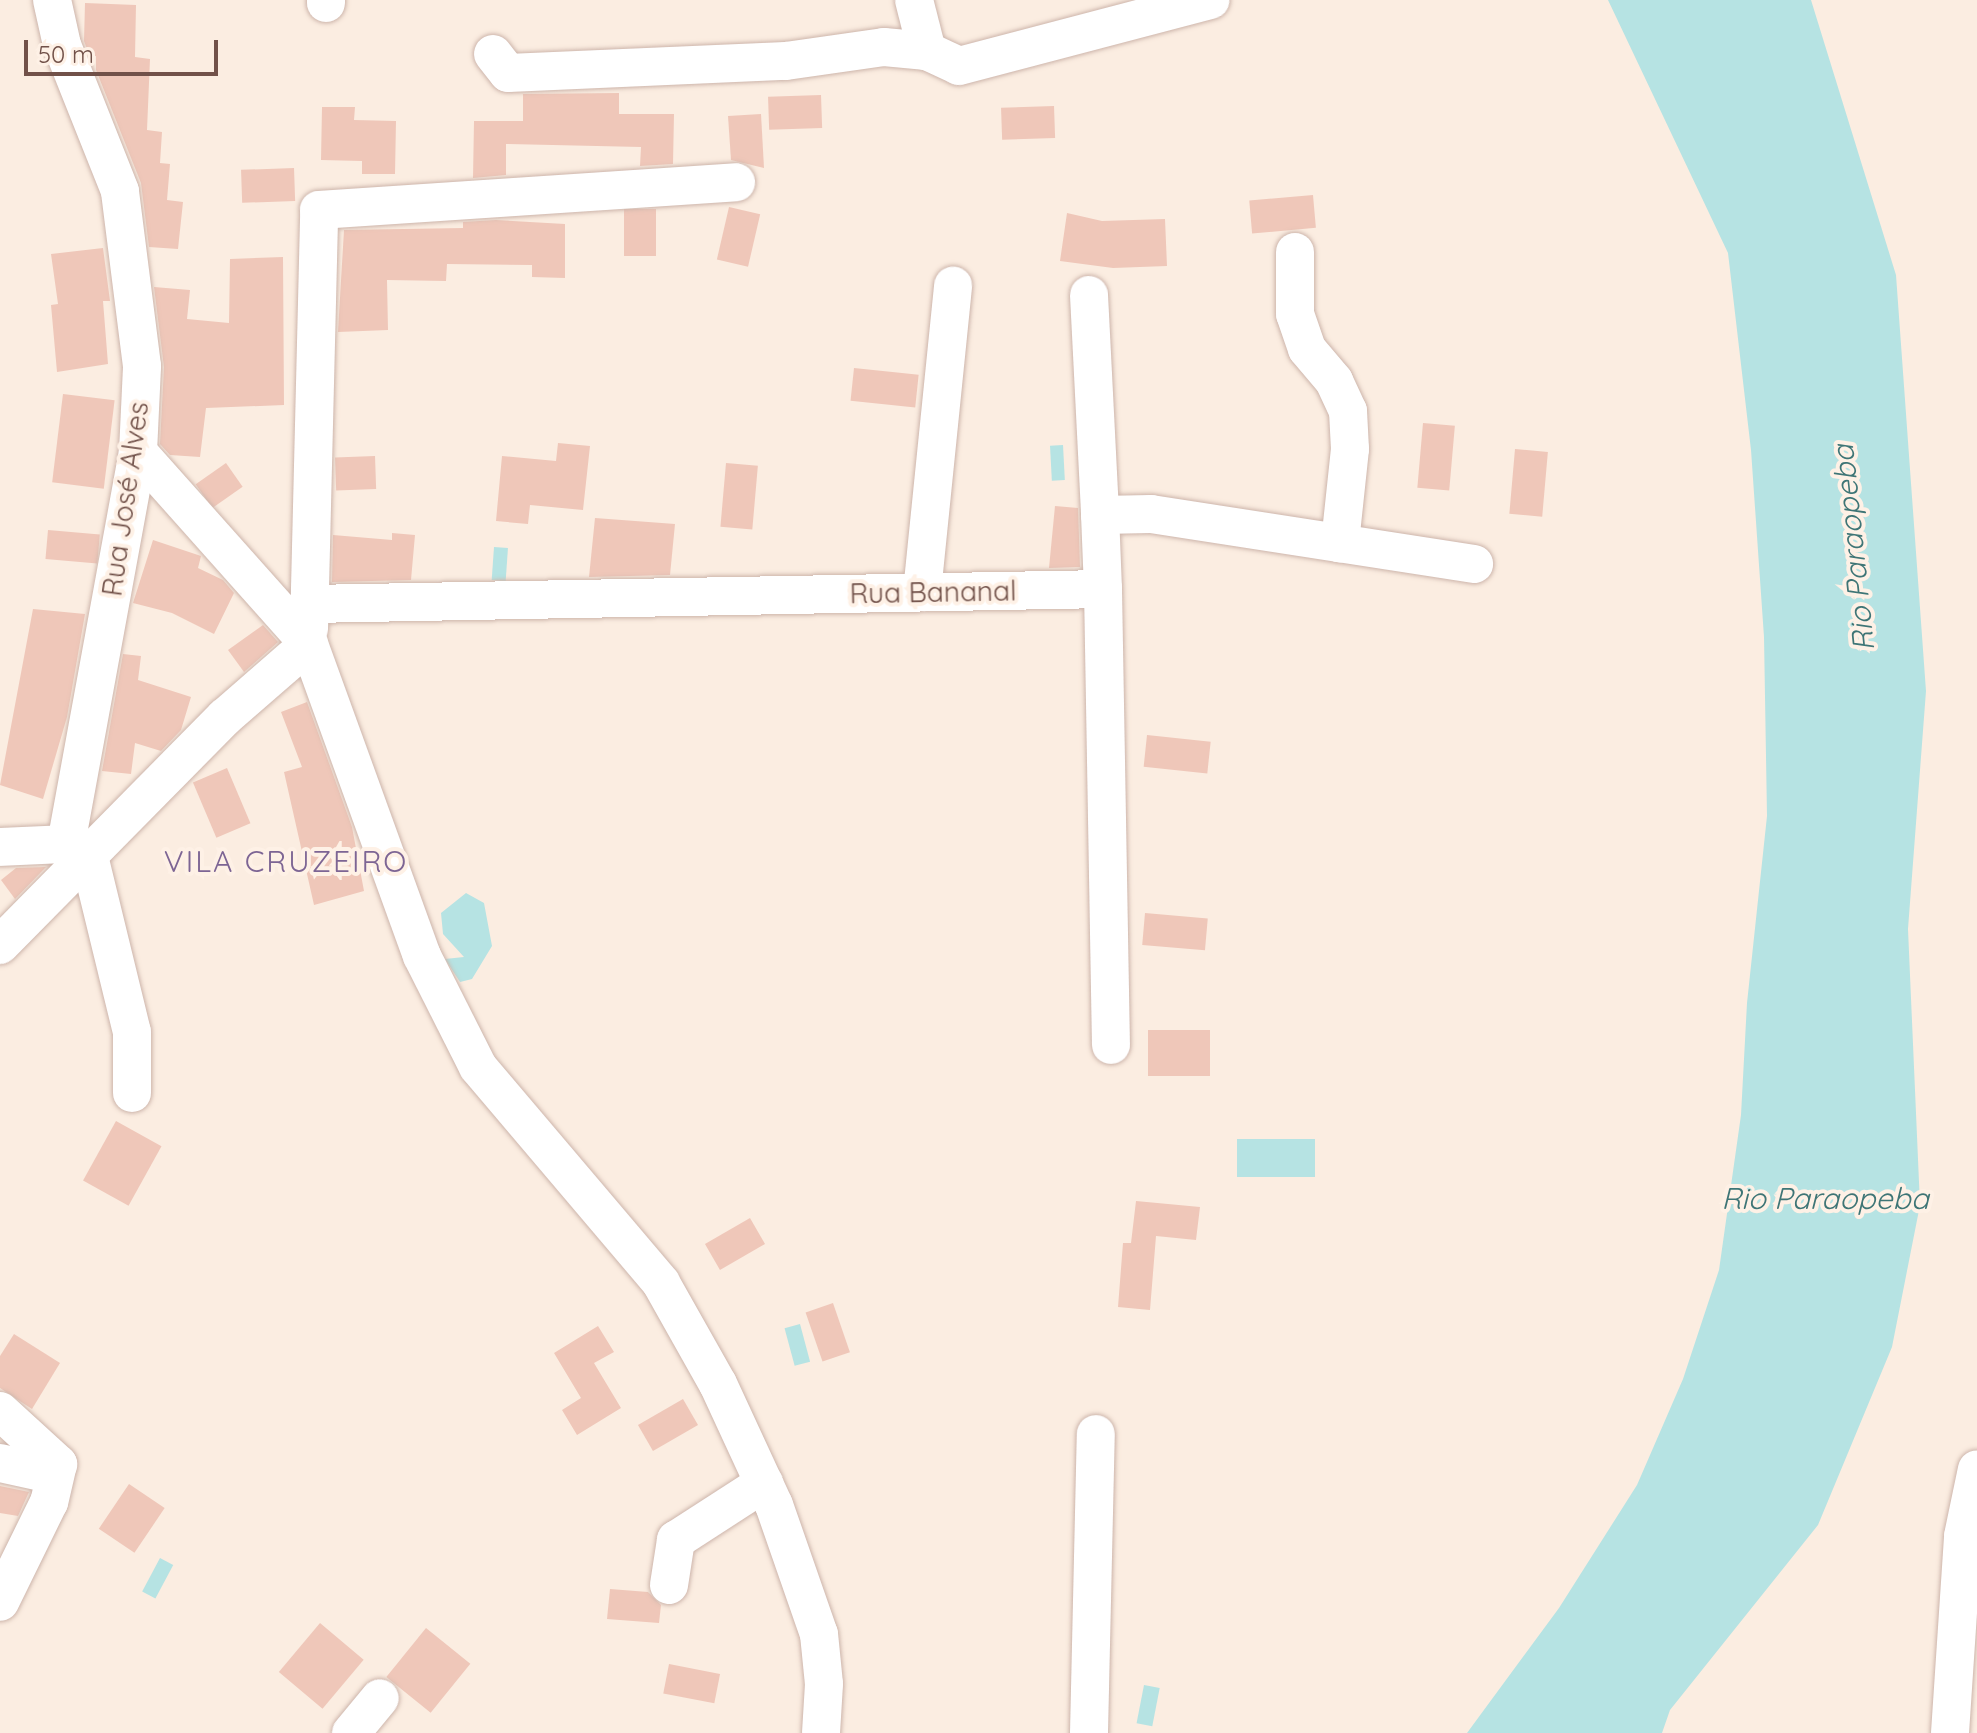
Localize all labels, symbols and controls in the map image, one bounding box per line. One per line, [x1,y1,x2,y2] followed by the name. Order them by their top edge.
[28,24,222,74] scale bar
[38,39,94,69] text: 50 m
[95,400,155,598] street label: Rua José Alves
[1824,443,1882,653] water label: Rio Paraopeba
[849,574,1017,610] street label: Rua Bananal
[164,843,408,879] district label: VILA CRUZEIRO
[1721,1180,1929,1216] water label: Rio Paraopeba

